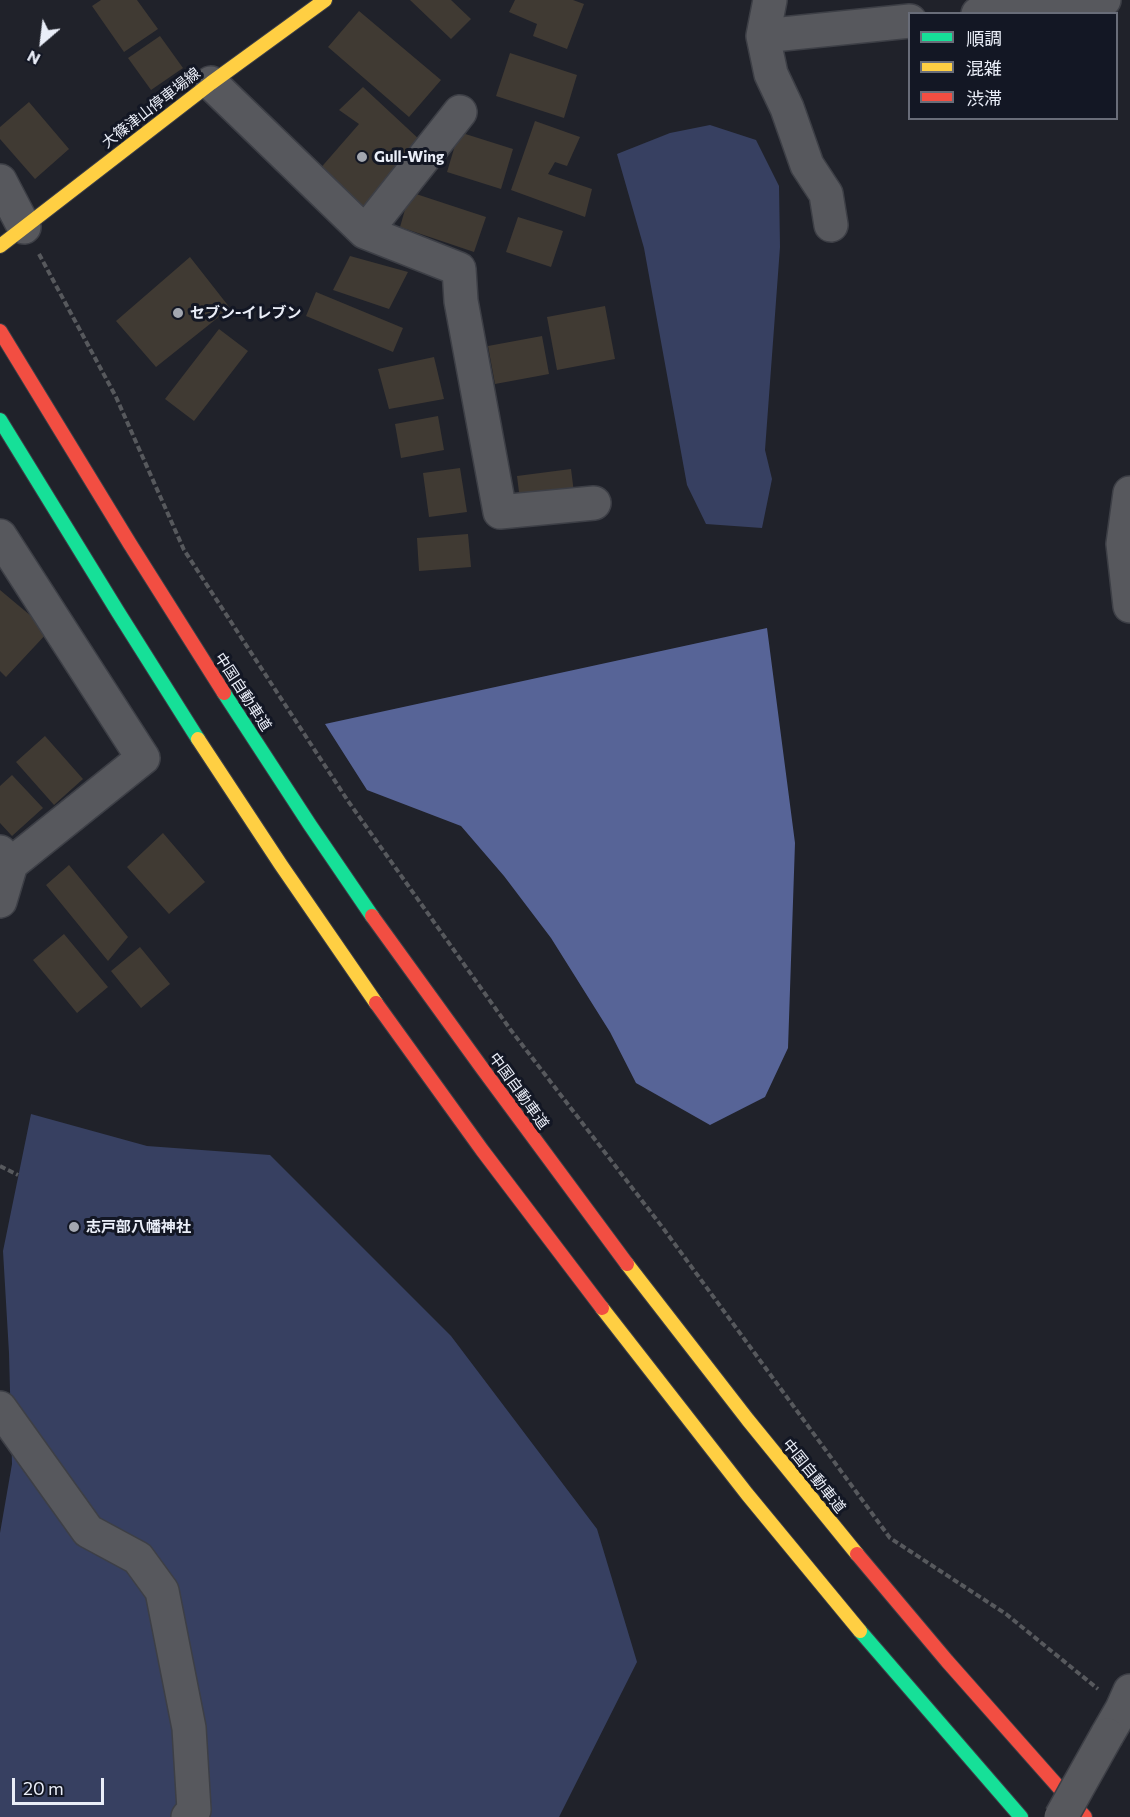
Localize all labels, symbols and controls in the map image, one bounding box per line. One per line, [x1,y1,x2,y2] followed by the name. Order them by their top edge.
[12,12,72,72] north arrow
[908,12,1118,120] legend
[966,27,1002,49] text: 順調
[24,47,43,70] text: N
[966,57,1002,79] text: 混雑
[98,64,204,152] street label: 大篠津山停車場線
[966,87,1002,109] text: 渋滞
[374,148,444,166] place label: Gull-Wing
[355,150,369,164] marker: Gull-Wing
[190,304,301,322] place label: セブン-イレブン
[171,306,185,320] marker: セブン-イレブン
[211,649,275,735] street label: 中国自動車道
[485,1049,553,1133] street label: 中国自動車道
[86,1218,191,1236] place label: 志戸部八幡神社
[67,1220,81,1234] marker: 志戸部八幡神社
[779,1435,849,1517] street label: 中国自動車道
[15,1766,106,1804] scale bar
[23,1777,64,1799] text: 20 m

